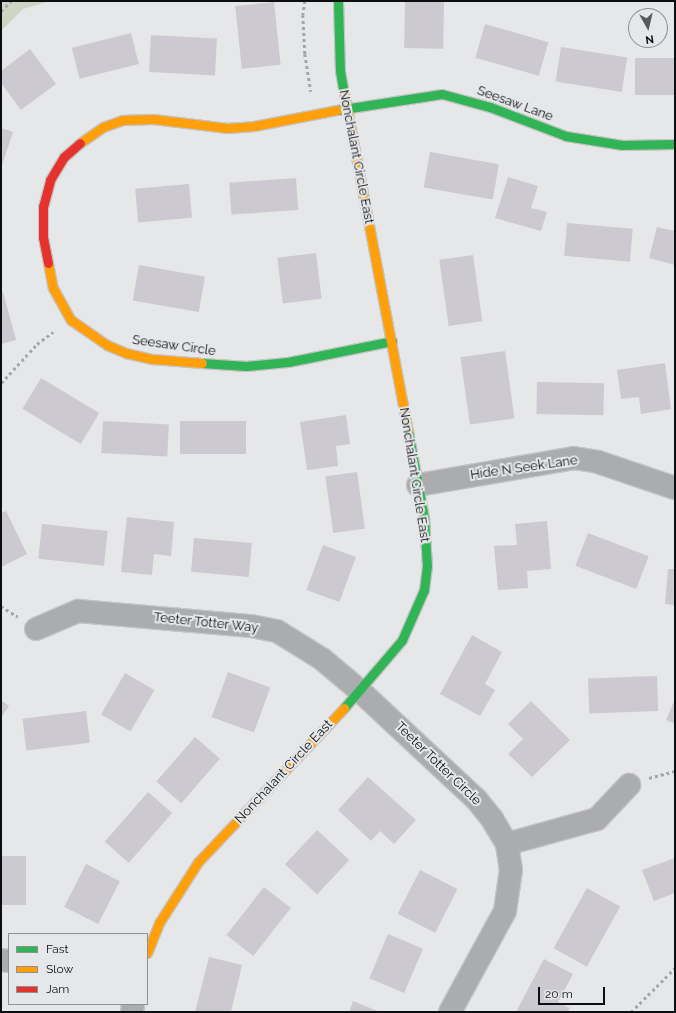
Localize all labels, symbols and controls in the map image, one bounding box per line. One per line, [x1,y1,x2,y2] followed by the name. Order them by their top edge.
[628,8,668,48] north arrow
[645,32,655,46] text: N
[475,83,555,125] street label: Seesaw Lane
[335,89,377,225] street label: Nonchalant Circle East
[131,332,217,360] street label: Seesaw Circle
[396,407,432,543] street label: Nonchalant Circle East
[469,453,579,483] street label: Hide N Seek Lane
[152,610,260,636] street label: Teeter Totter Way
[232,717,336,827] street label: Nonchalant Circle East
[392,719,484,809] street label: Teeter Totter Circle
[8,933,148,1005] legend
[46,942,69,956] text: Fast
[46,962,73,976] text: Slow
[540,979,607,1005] scale bar
[46,982,69,996] text: Jam
[545,987,573,1001] text: 20 m

